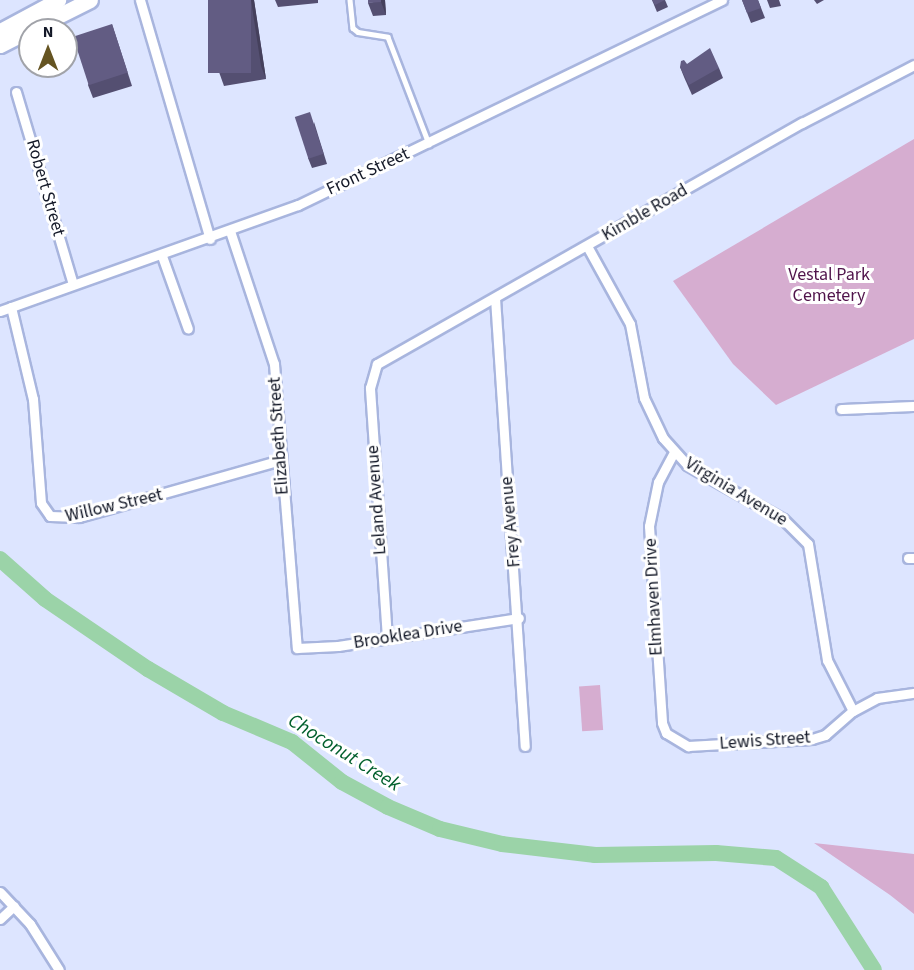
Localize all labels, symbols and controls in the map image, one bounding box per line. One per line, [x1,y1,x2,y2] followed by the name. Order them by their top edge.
[18,18,78,78] north arrow
[43,21,53,43] text: N
[21,137,69,239] street label: Robert Street
[323,143,413,201] street label: Front Street
[598,180,692,246] street label: Kimble Road
[788,265,870,308] park label: Vestal Park Cemetery
[264,376,294,496] street label: Elizabeth Street
[362,444,392,556] street label: Leland Avenue
[681,453,791,531] street label: Virginia Avenue
[496,476,526,568] street label: Frey Avenue
[63,484,165,528] street label: Willow Street
[640,538,668,656] street label: Elmhaven Drive
[352,616,464,654] street label: Brooklea Drive
[283,709,405,797] water label: Choconut Creek
[719,727,811,755] street label: Lewis Street

